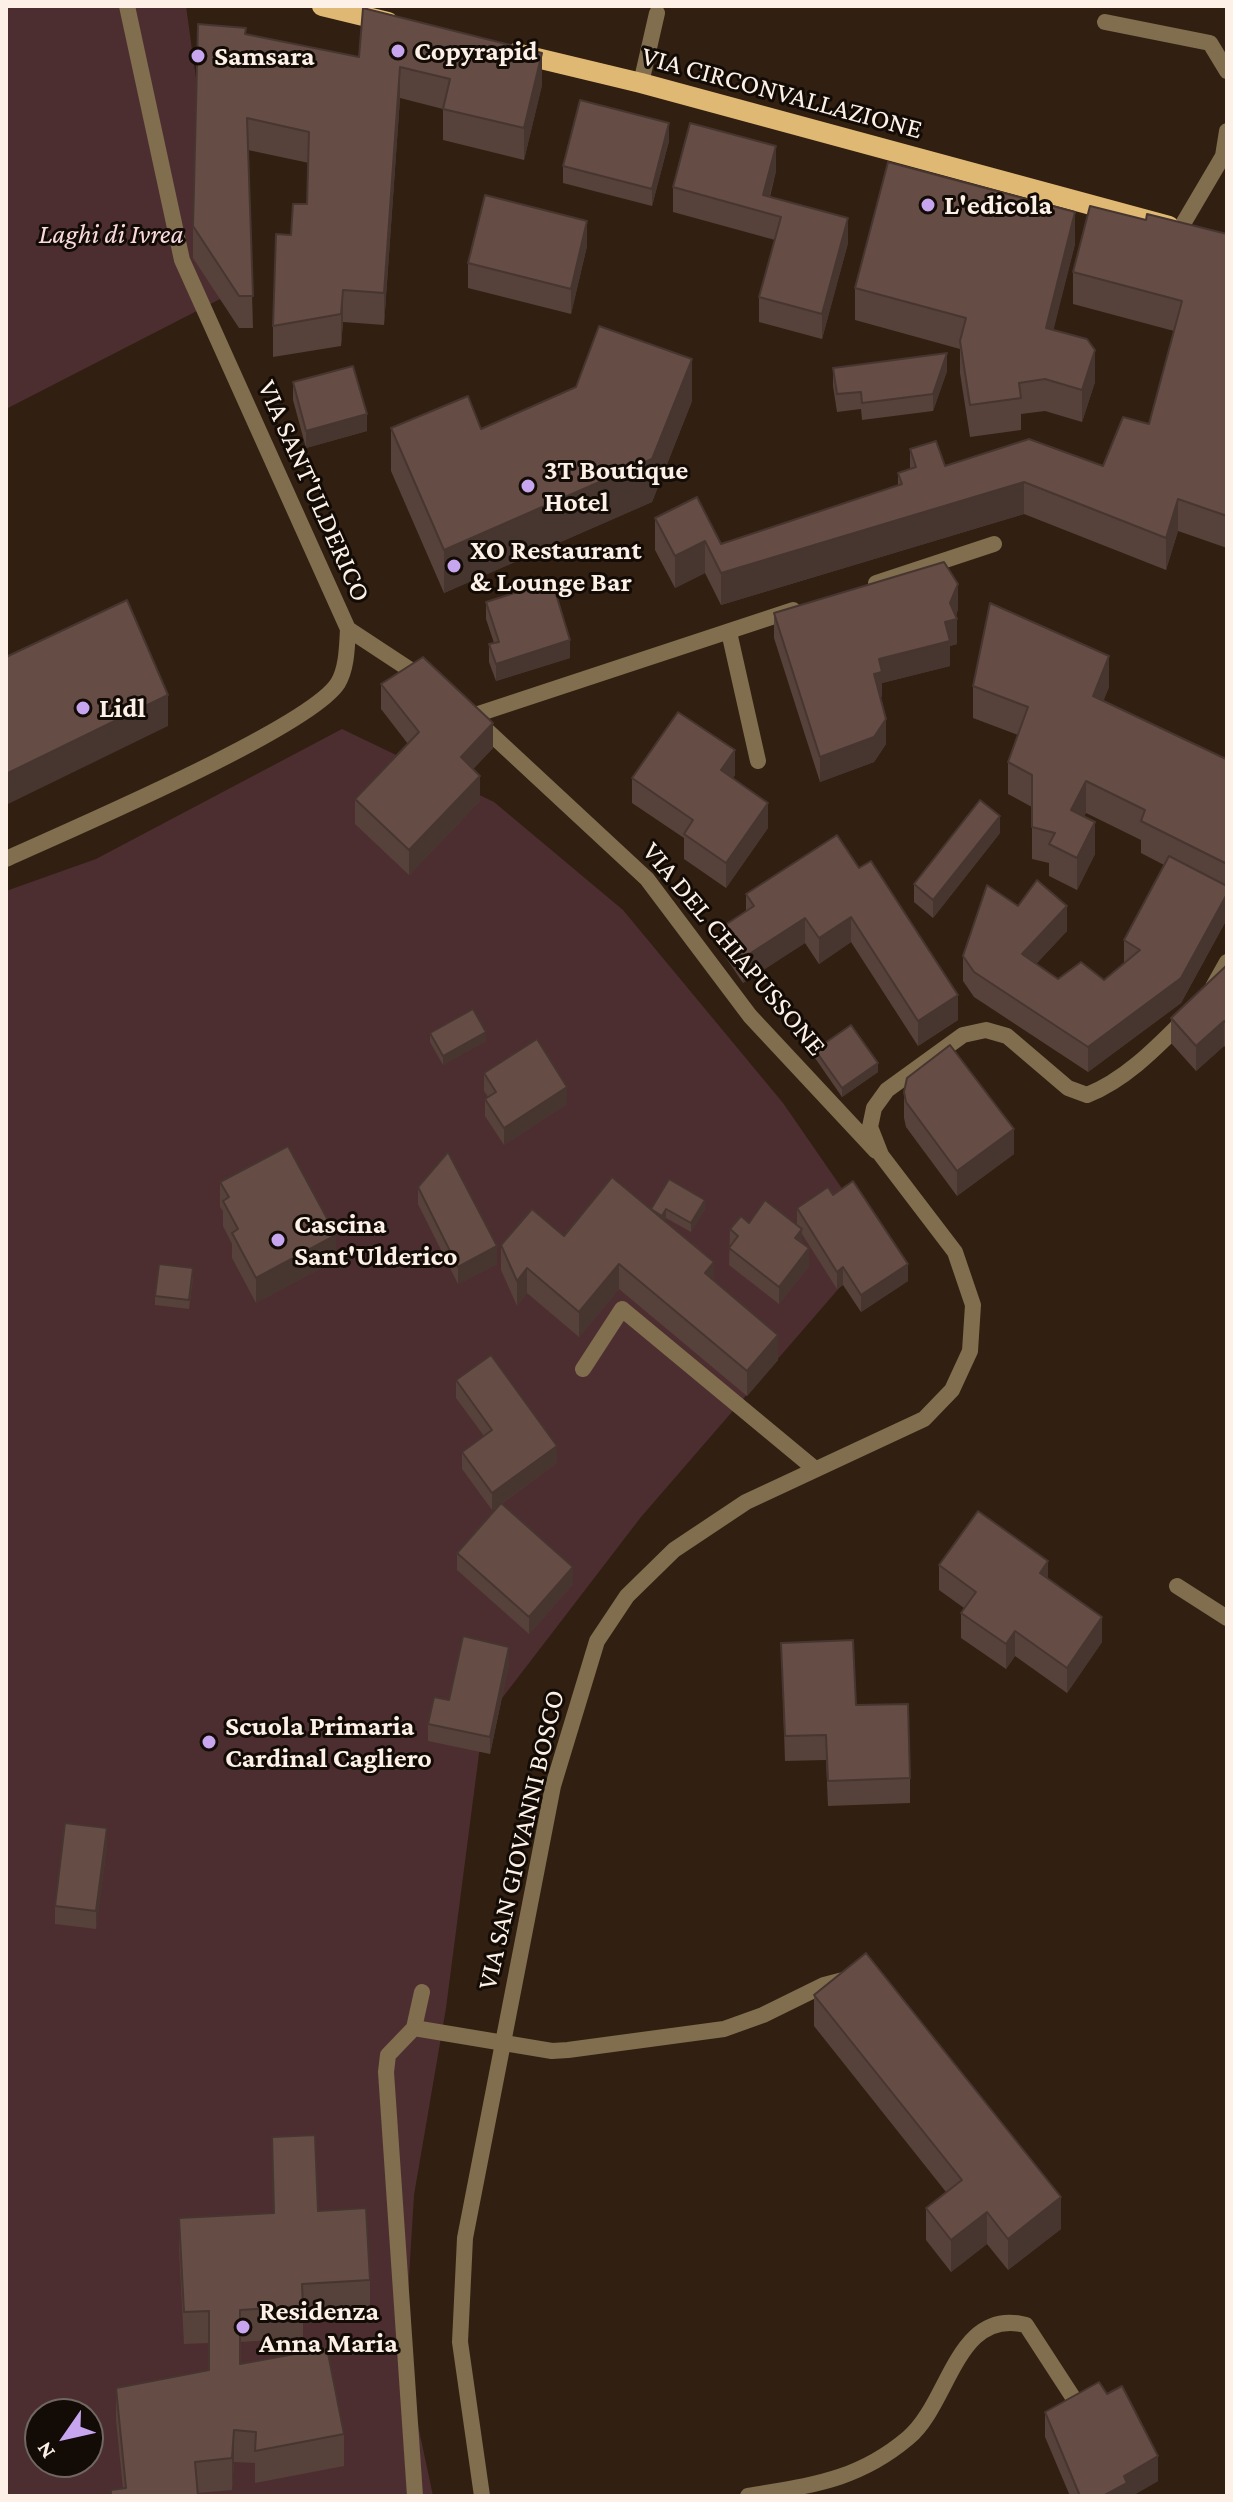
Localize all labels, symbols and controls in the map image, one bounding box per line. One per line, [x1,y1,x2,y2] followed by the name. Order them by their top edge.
[414,34,538,68] place label: Copyrapid
[214,39,315,73] place label: Samsara
[638,39,926,147] street label: VIA CIRCONVALLAZIONE
[389,42,407,60] marker: Copyrapid
[189,47,207,65] marker: Samsara
[944,188,1052,222] place label: L'edicola
[919,196,937,214] marker: L'edicola
[38,217,184,251] park label: Laghi di Ivrea
[250,375,378,607] street label: VIA SANT'ULDERICO
[544,453,688,519] place label: 3T Boutique Hotel
[519,477,537,495] marker: 3T Boutique Hotel
[470,533,642,599] place label: XO Restaurant & Lounge Bar
[445,557,463,575] marker: XO Restaurant & Lounge Bar
[99,691,146,725] place label: Lidl
[74,699,92,717] marker: Lidl
[635,835,833,1063] street label: VIA DEL CHIAPUSSONE
[294,1207,458,1273] place label: Cascina Sant'Ulderico
[269,1231,287,1249] marker: Cascina Sant'Ulderico
[470,1687,572,1993] street label: VIA SAN GIOVANNI BOSCO
[225,1709,432,1775] place label: Scuola Primaria Cardinal Cagliero
[200,1733,218,1751] marker: Scuola Primaria Cardinal Cagliero
[259,2294,398,2360] place label: Residenza Anna Maria
[234,2318,252,2336] marker: Residenza Anna Maria
[24,2398,104,2478] north arrow
[31,2437,60,2464] text: N

